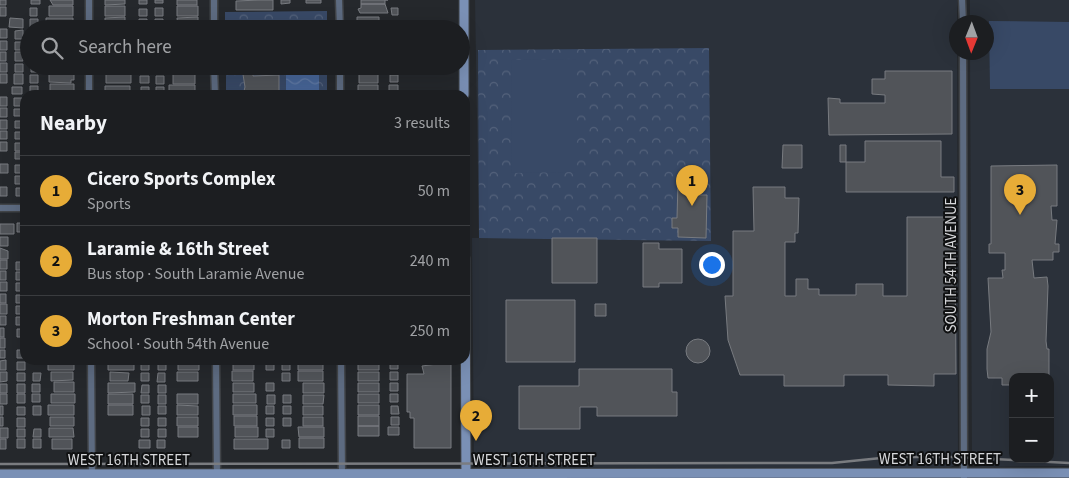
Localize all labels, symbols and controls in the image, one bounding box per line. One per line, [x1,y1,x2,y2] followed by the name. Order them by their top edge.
[949,15,994,60] north arrow
[20,20,470,75] search box
[38,34,66,62] icon: search
[78,34,172,61] text: Search here
[40,108,107,138] text: Nearby
[394,112,450,134] text: 3 results
[676,165,708,206] pin: 1
[87,166,276,193] text: Cicero Sports Complex
[1004,174,1036,215] pin: 3
[52,180,60,202] text: 1
[418,180,450,202] text: 50 m
[87,193,131,215] text: Sports
[941,197,962,333] street label: SOUTH 54TH AVENUE
[87,236,269,263] text: Laramie & 16th Street
[52,250,60,272] text: 2
[410,250,450,272] text: 240 m
[699,252,725,278] your location
[87,263,304,285] text: Bus stop · South Laramie Avenue
[87,306,295,333] text: Morton Freshman Center
[52,320,60,342] text: 3
[410,320,450,342] text: 250 m
[87,333,269,355] text: School · South 54th Avenue
[1009,373,1054,463] map controls
[1009,373,1054,418] button: +
[460,400,492,441] pin: 2
[1009,418,1054,463] button: −
[879,449,1001,470] street label: WEST 16TH STREET
[68,450,190,471] street label: WEST 16TH STREET
[473,450,595,471] street label: WEST 16TH STREET

